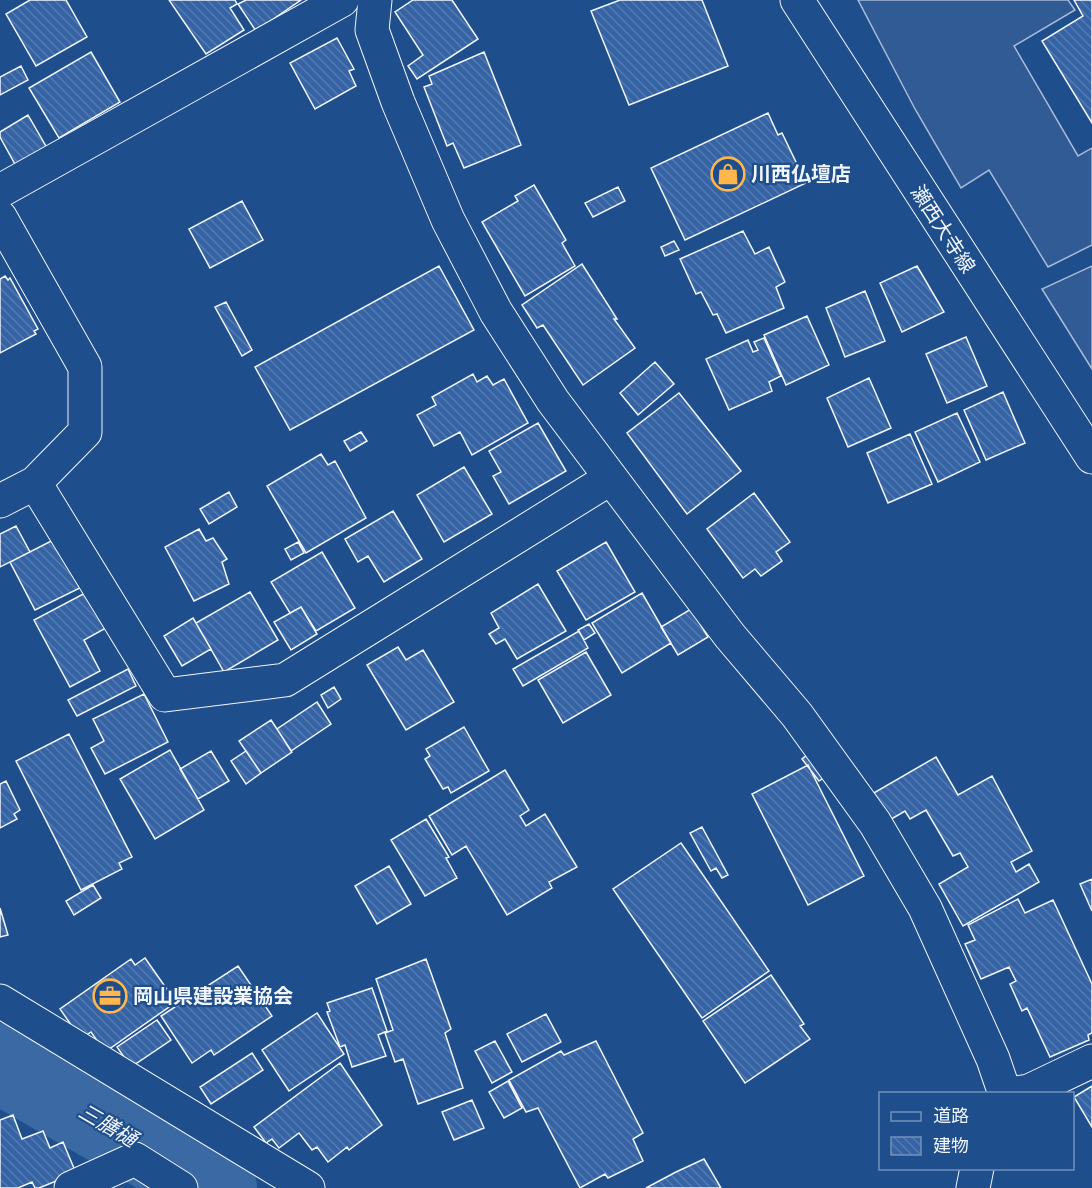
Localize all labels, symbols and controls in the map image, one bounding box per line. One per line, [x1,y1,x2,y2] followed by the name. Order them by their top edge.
[710,156,746,192] shop icon: 川西仏壇店
[751,160,851,188] place label: 川西仏壇店
[904,179,982,279] street label: 瀬西大寺線
[92,978,128,1014] office icon: 岡山県建設業協会
[133,982,293,1010] place label: 岡山県建設業協会
[879,1092,1074,1170] legend
[73,1097,145,1155] water label: 三膳樋
[933,1103,969,1128] text: 道路
[933,1133,969,1158] text: 建物

